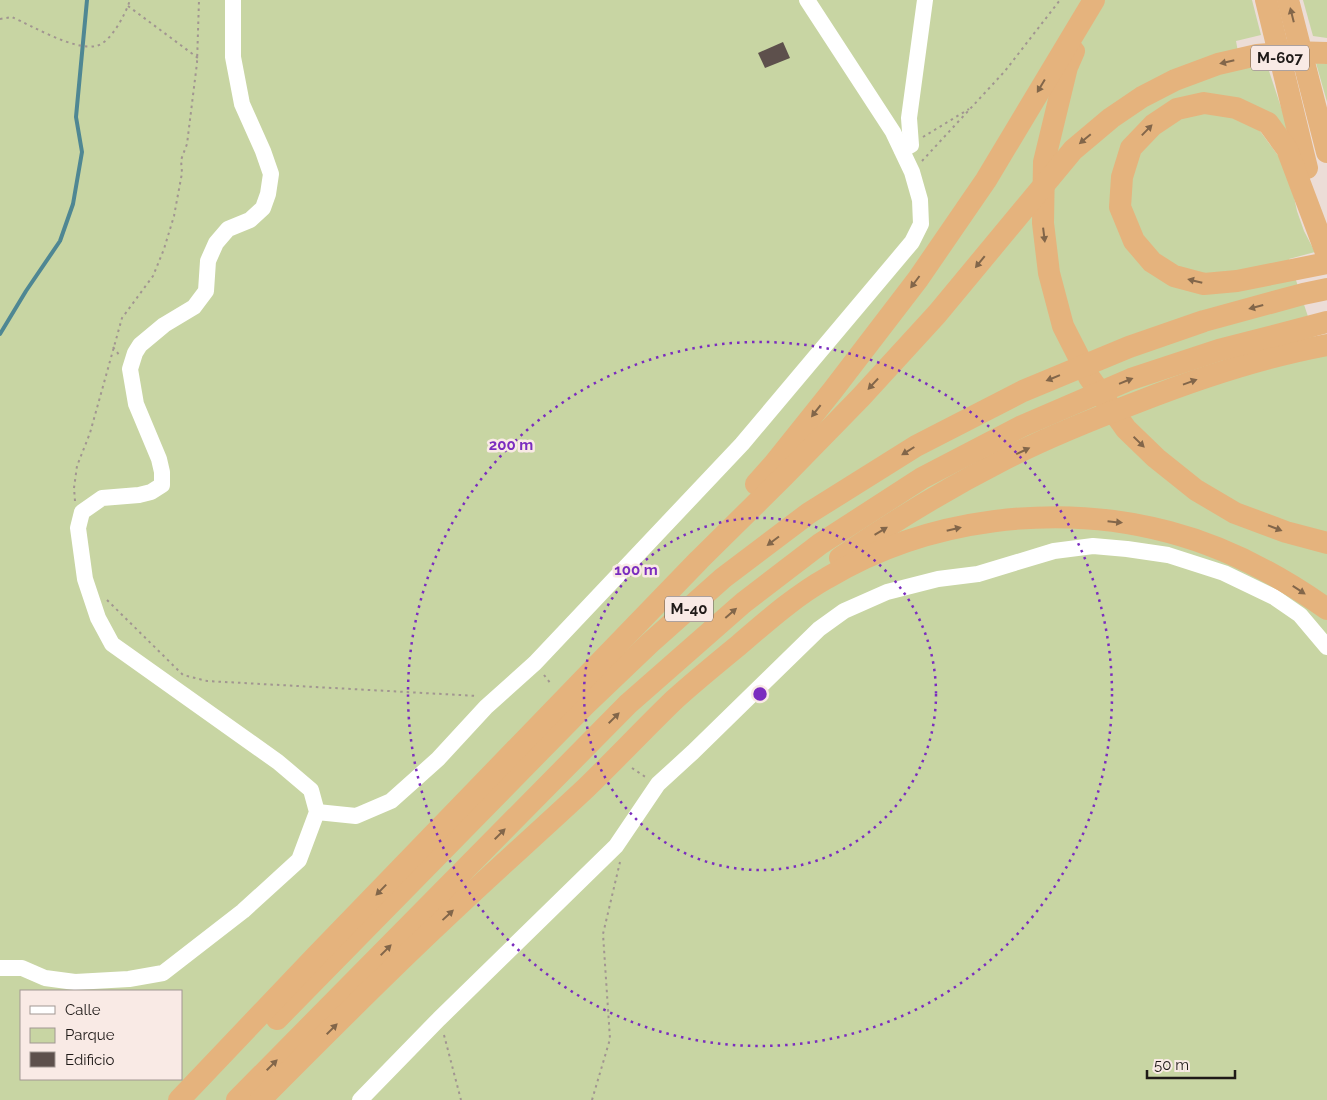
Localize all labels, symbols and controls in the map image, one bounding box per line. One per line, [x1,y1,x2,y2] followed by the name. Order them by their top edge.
[1288,8,1296,23] one-way arrow
[1251,46,1309,70] road number: M-607
[1219,58,1234,66] one-way arrow
[1036,80,1045,93] one-way arrow
[1141,124,1153,136] one-way arrow
[1079,133,1092,144] one-way arrow
[1040,227,1048,243] one-way arrow
[974,255,985,268] one-way arrow
[910,275,921,288] one-way arrow
[1188,277,1203,285] one-way arrow
[1248,303,1263,311] one-way arrow
[1046,375,1060,383] one-way arrow
[1119,377,1133,385] one-way arrow
[867,378,878,391] one-way arrow
[1183,378,1198,385] one-way arrow
[811,404,822,417] one-way arrow
[489,436,533,454] text: 200 m
[1133,436,1145,448] one-way arrow
[902,446,915,456] one-way arrow
[1016,446,1030,454] one-way arrow
[1108,518,1124,526] one-way arrow
[1268,524,1283,532] one-way arrow
[947,525,962,533] one-way arrow
[875,526,888,535] one-way arrow
[766,536,780,546] one-way arrow
[614,561,658,579] text: 100 m
[1292,586,1306,595] one-way arrow
[665,596,713,622] road number: M-40
[725,607,737,619] one-way arrow
[751,685,769,703] centre of rings
[608,713,620,725] one-way arrow
[494,828,506,840] one-way arrow
[375,884,387,896] one-way arrow
[441,909,453,921] one-way arrow
[380,944,392,956] one-way arrow
[20,990,182,1080] legend
[65,1001,101,1019] text: Calle
[326,1023,338,1035] one-way arrow
[65,1026,115,1044] text: Parque
[1147,1048,1234,1080] scale bar
[65,1051,115,1069] text: Edificio
[1154,1056,1189,1074] text: 50 m
[265,1060,277,1072] one-way arrow

